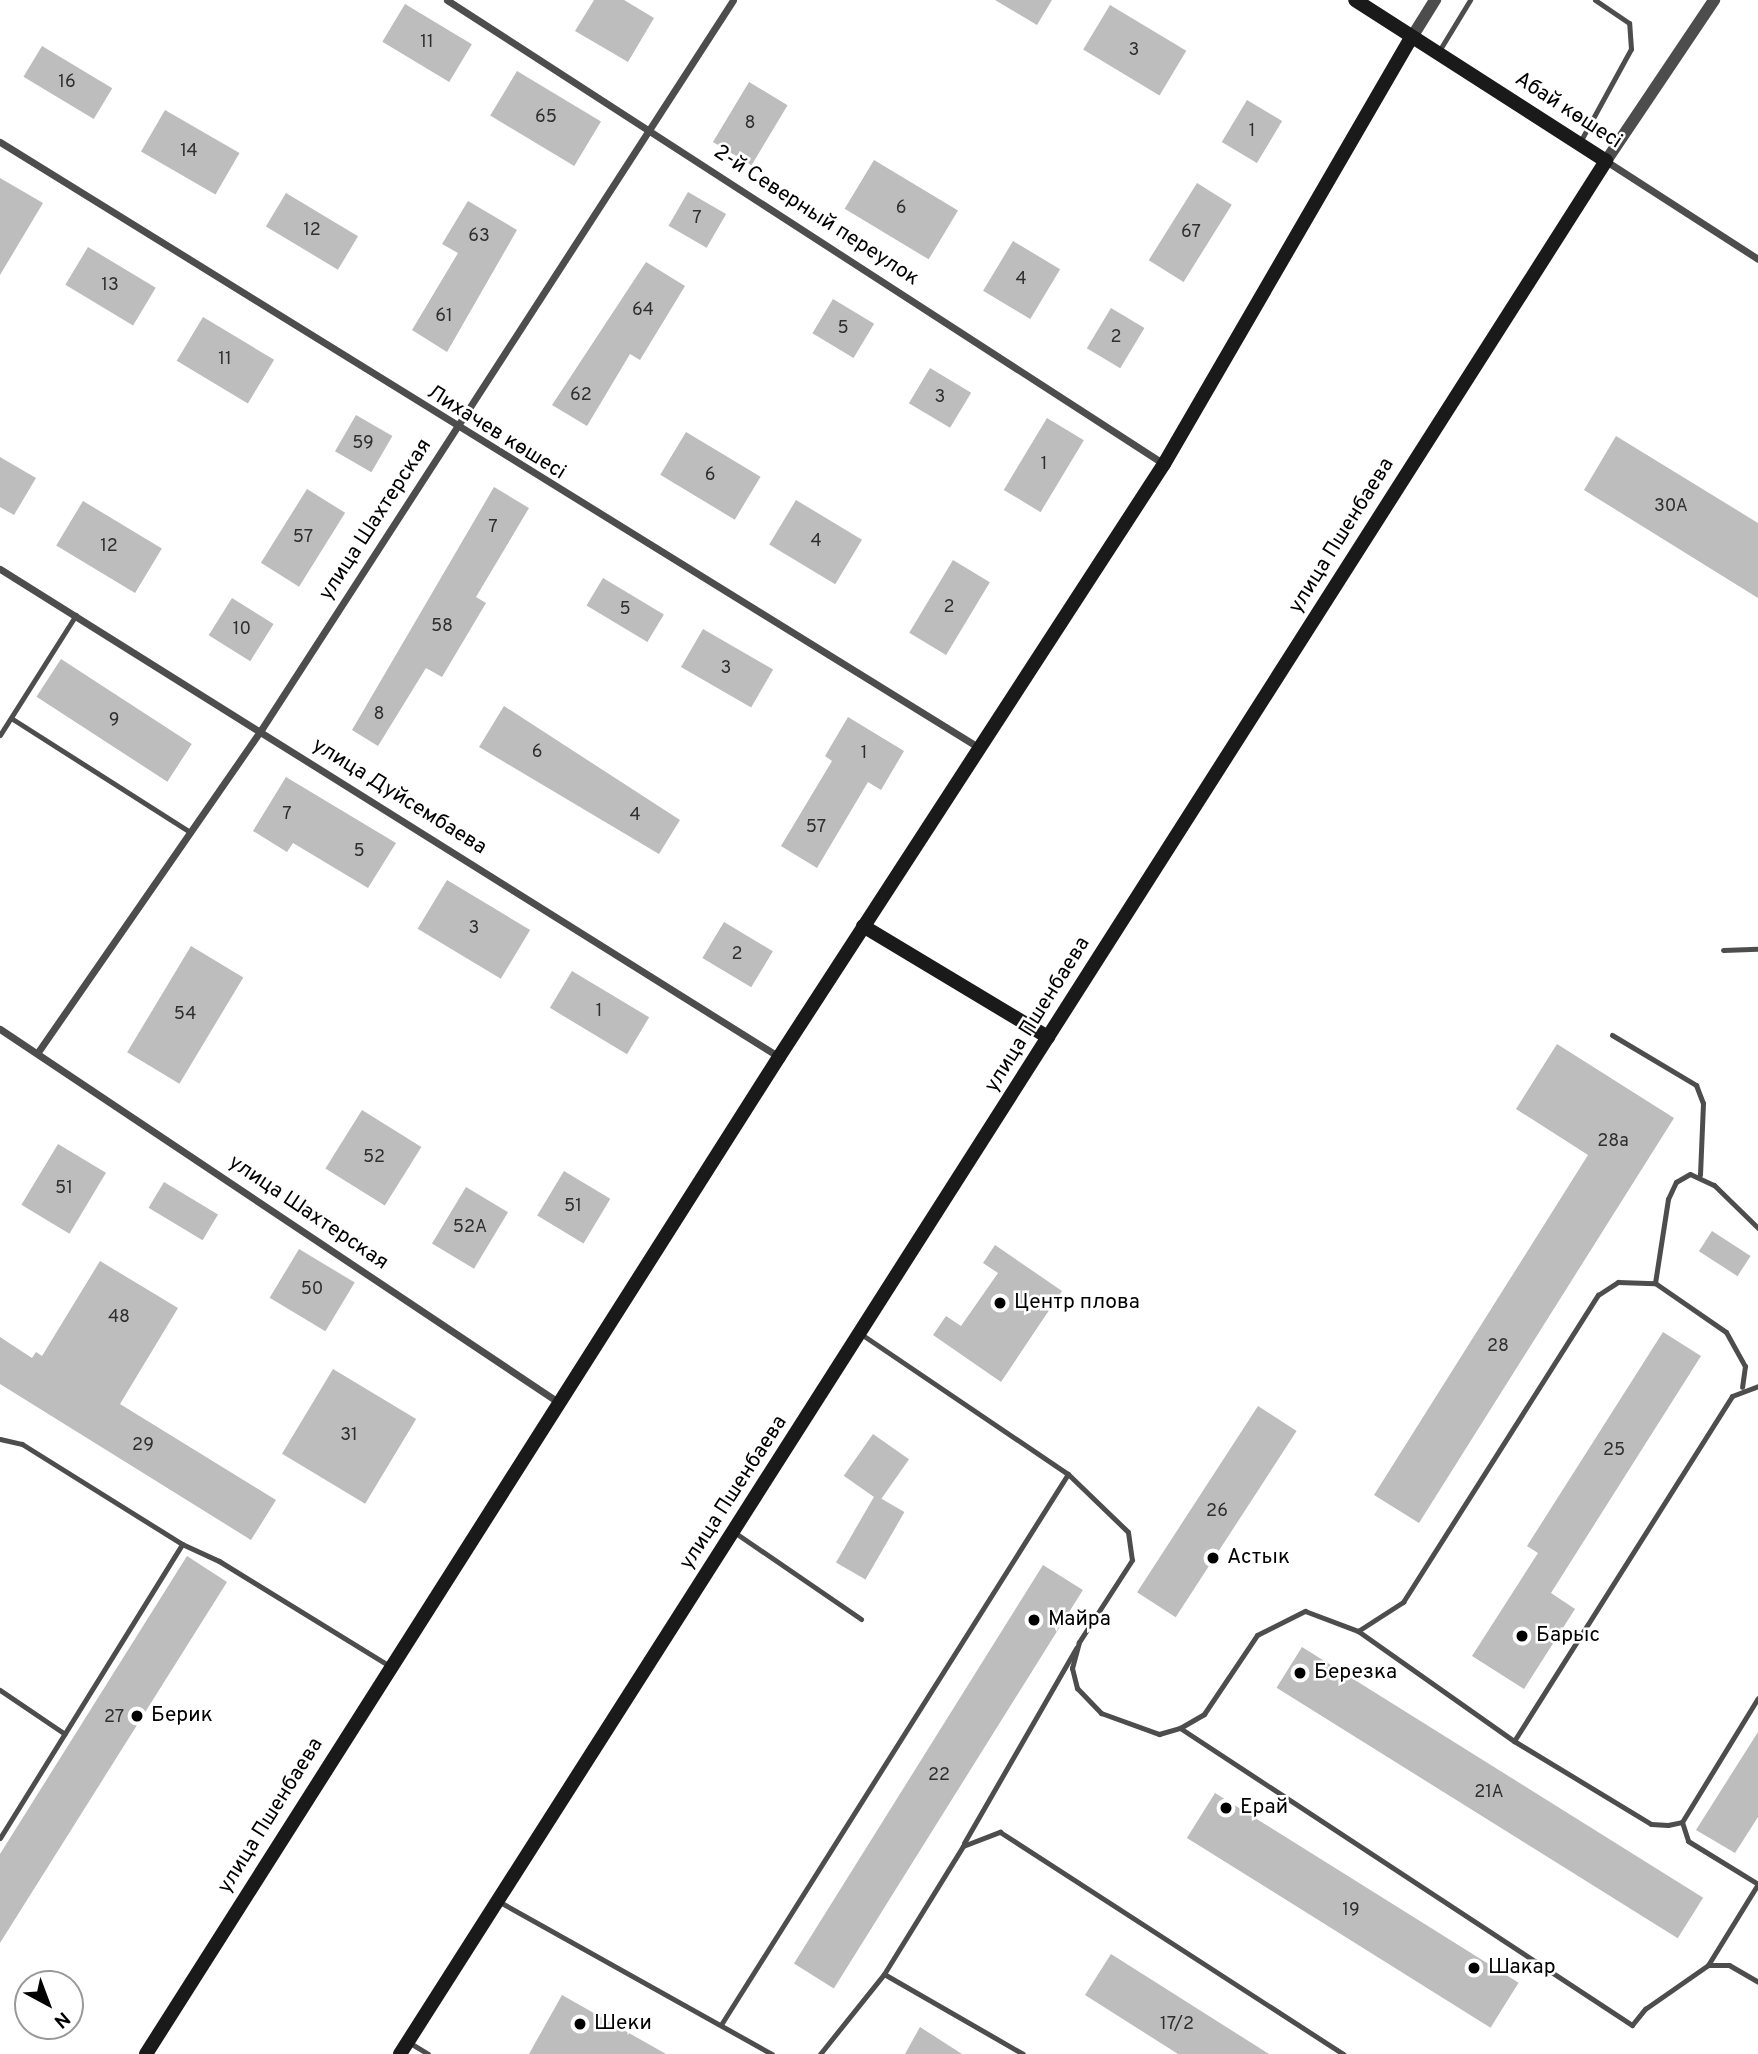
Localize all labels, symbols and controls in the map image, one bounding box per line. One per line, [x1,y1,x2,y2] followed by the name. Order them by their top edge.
[420,32,434,54] house number: 11
[1129,40,1139,62] house number: 3
[1510,67,1626,155] street label: Абай көшесі
[58,72,76,94] house number: 16
[535,107,557,129] house number: 65
[745,113,755,135] house number: 8
[1249,121,1255,143] house number: 1
[709,140,923,292] street label: 2-й Северный переулок
[180,141,198,163] house number: 14
[896,198,906,220] house number: 6
[692,208,702,230] house number: 7
[303,220,321,242] house number: 12
[1181,222,1201,244] house number: 67
[468,226,490,248] house number: 63
[1015,269,1027,291] house number: 4
[101,275,119,297] house number: 13
[632,300,654,322] house number: 64
[435,306,453,328] house number: 61
[837,318,849,340] house number: 5
[1110,327,1122,349] house number: 2
[218,349,232,371] house number: 11
[422,380,570,486] street label: Лихачев көшесі
[570,385,592,407] house number: 62
[935,387,945,409] house number: 3
[352,433,374,455] house number: 59
[314,434,438,606] street label: улица Шахтерская
[1041,454,1047,476] house number: 1
[1284,454,1400,618] street label: улица Пшенбаева
[705,465,715,487] house number: 6
[1654,496,1688,518] house number: 30А
[488,517,498,539] house number: 7
[293,527,313,549] house number: 57
[810,531,822,553] house number: 4
[100,536,118,558] house number: 12
[943,597,955,619] house number: 2
[619,599,631,621] house number: 5
[431,616,453,638] house number: 58
[233,619,251,641] house number: 10
[721,658,731,680] house number: 3
[374,704,384,726] house number: 8
[109,710,119,732] house number: 9
[307,733,491,861] street label: улица Дуйсембаева
[532,742,542,764] house number: 6
[861,743,867,765] house number: 1
[282,804,292,826] house number: 7
[629,805,641,827] house number: 4
[806,817,826,839] house number: 57
[353,841,365,863] house number: 5
[469,918,479,940] house number: 3
[980,933,1096,1097] street label: улица Пшенбаева
[731,944,743,966] house number: 2
[596,1001,602,1023] house number: 1
[174,1004,196,1026] house number: 54
[1597,1131,1629,1153] house number: 28а
[363,1147,385,1169] house number: 52
[223,1150,393,1276] street label: улица Шахтерская
[55,1178,73,1200] house number: 51
[564,1196,582,1218] house number: 51
[453,1217,487,1239] house number: 52А
[301,1279,323,1301] house number: 50
[1014,1290,1140,1316] place label: Центр плова
[992,1295,1008,1311] marker: Центр плова
[108,1307,130,1329] house number: 48
[1487,1336,1509,1358] house number: 28
[675,1411,793,1575] street label: улица Пшенбаева
[340,1425,358,1447] house number: 31
[132,1435,154,1457] house number: 29
[1603,1440,1625,1462] house number: 25
[1206,1501,1228,1523] house number: 26
[1227,1545,1290,1571] place label: Астык
[1205,1550,1221,1566] marker: Астык
[1048,1607,1111,1633] place label: Майра
[1026,1612,1042,1628] marker: Майра
[1536,1623,1600,1649] place label: Барыс
[1514,1628,1530,1644] marker: Барыс
[1314,1660,1397,1686] place label: Березка
[1292,1665,1308,1681] marker: Березка
[151,1703,213,1729] place label: Берик
[104,1707,124,1729] house number: 27
[129,1708,145,1724] marker: Берик
[213,1734,329,1898] street label: улица Пшенбаева
[928,1765,950,1787] house number: 22
[1474,1782,1504,1804] house number: 21А
[1240,1795,1288,1821] place label: Ерай
[1218,1800,1234,1816] marker: Ерай
[1342,1900,1360,1922] house number: 19
[1488,1955,1556,1981] place label: Шакар
[1466,1960,1482,1976] marker: Шакар
[14,1970,84,2040] north arrow
[48,2006,74,2033] text: N
[594,2011,652,2037] place label: Шеки
[1160,2014,1194,2036] house number: 17/2
[572,2016,588,2032] marker: Шеки

